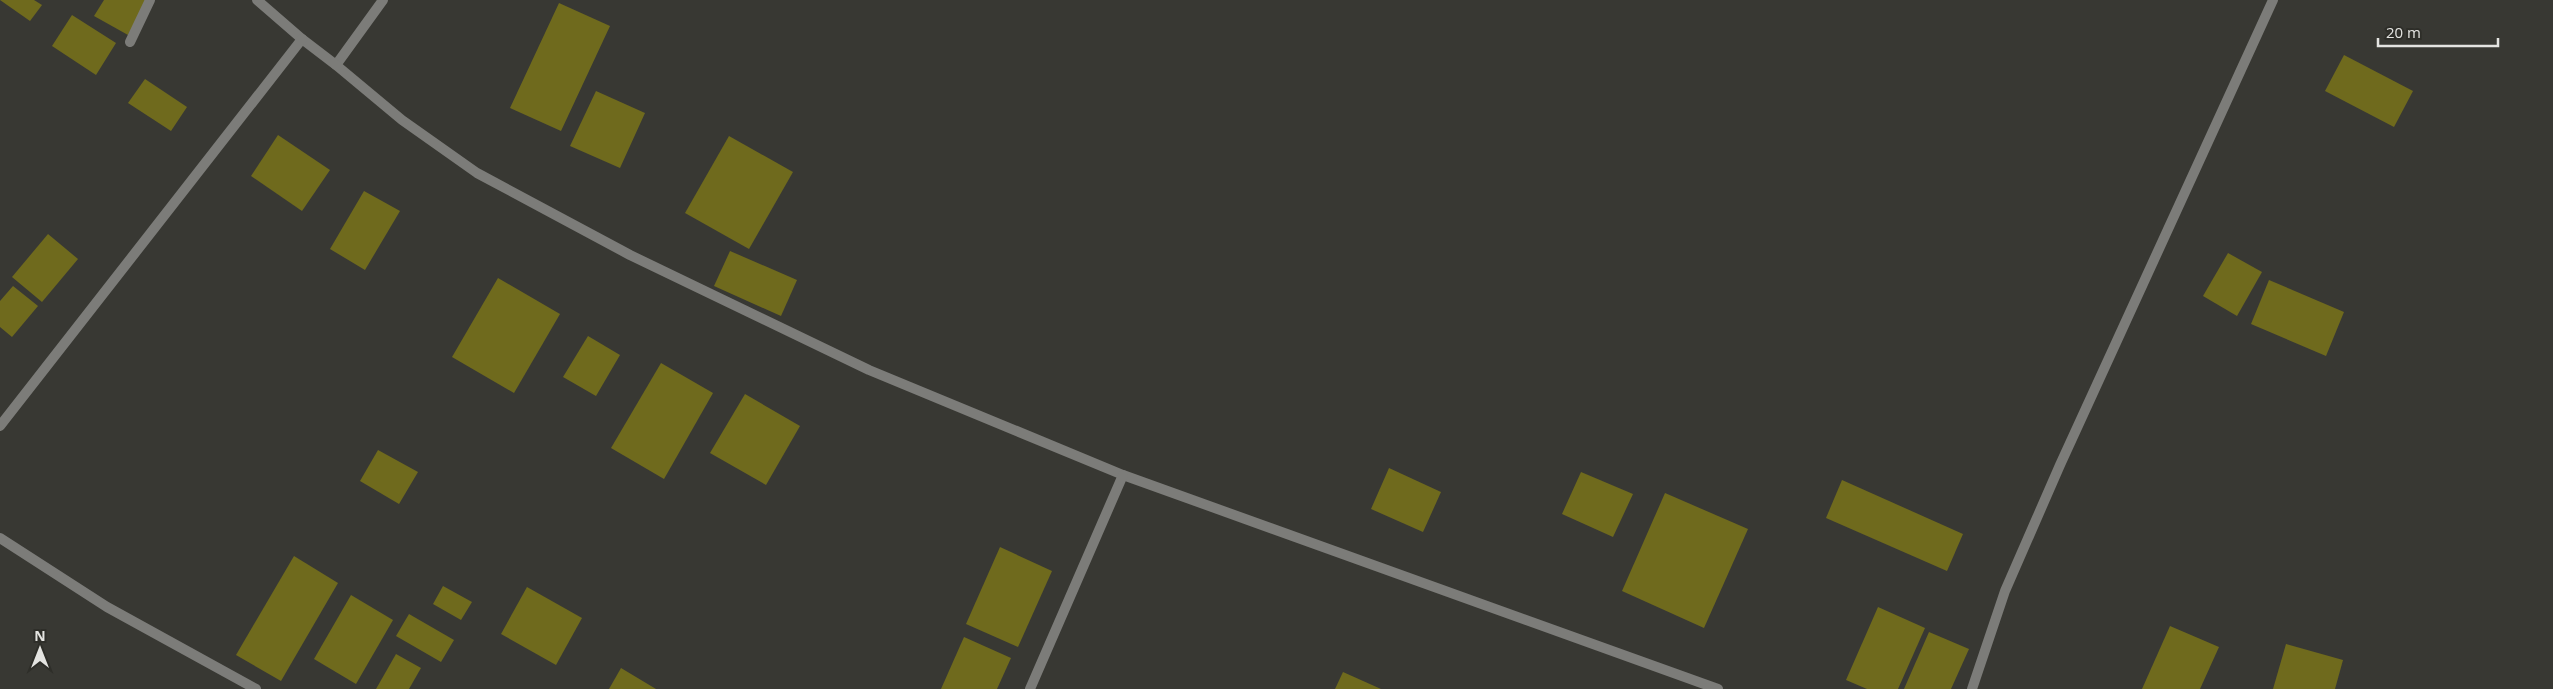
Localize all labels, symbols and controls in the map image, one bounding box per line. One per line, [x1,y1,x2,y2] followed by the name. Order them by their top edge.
[2378,15,2498,47] scale bar
[2386,22,2421,42] text: 20 m
[15,624,65,674] north arrow
[34,626,46,645] text: N

